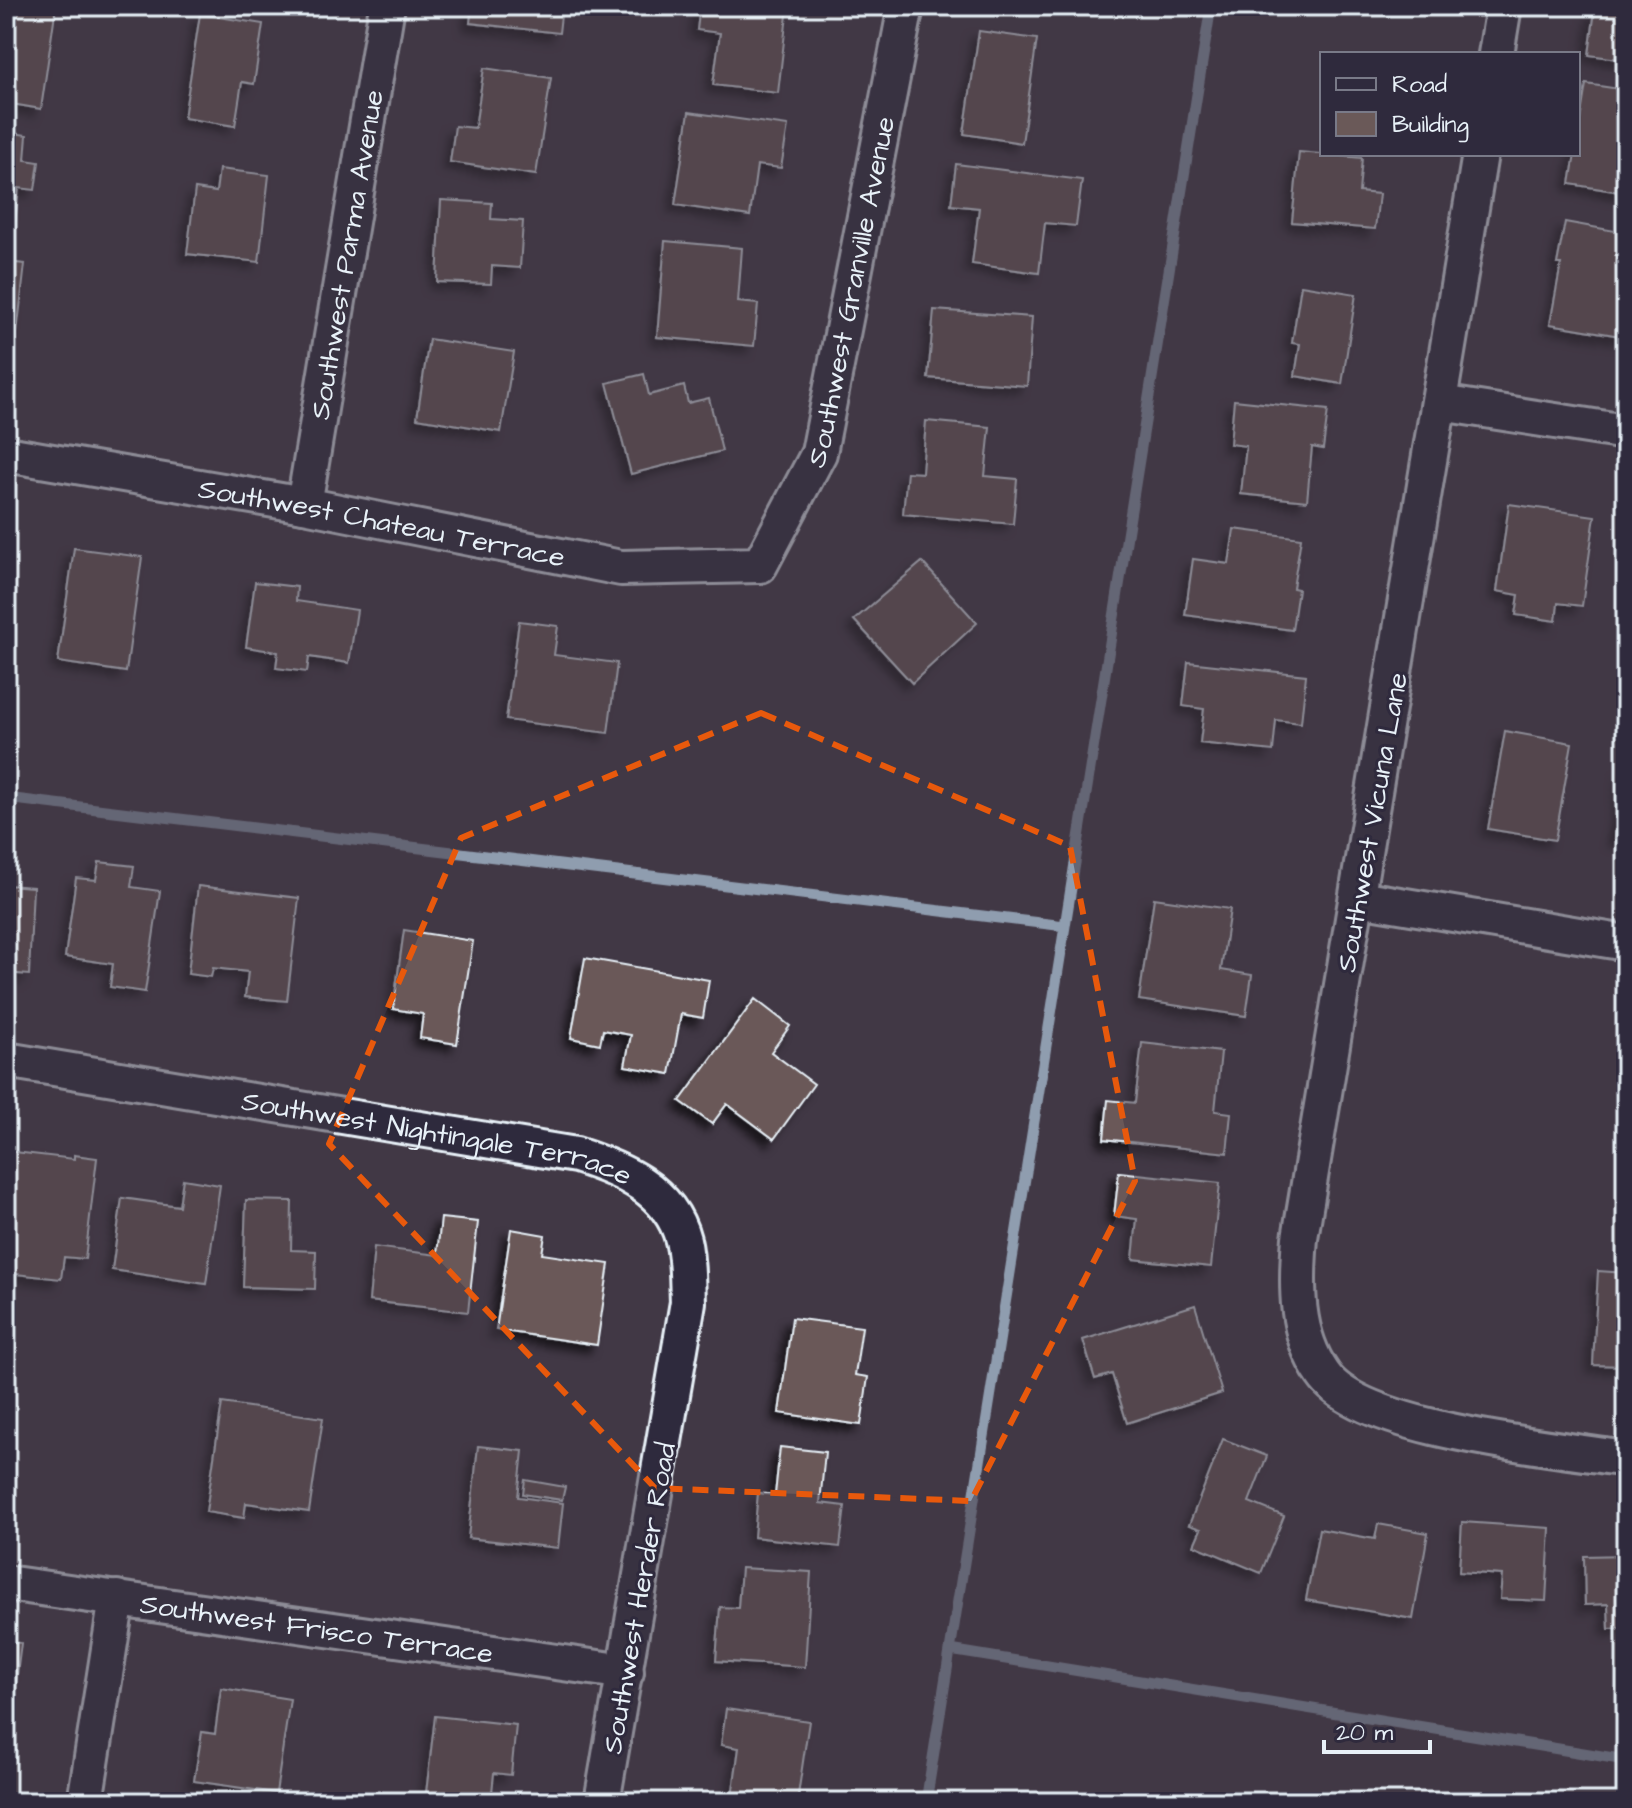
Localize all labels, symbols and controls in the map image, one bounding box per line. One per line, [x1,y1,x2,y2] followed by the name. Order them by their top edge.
[1320,52,1580,156] legend
[1392,68,1447,102] text: Road
[301,87,394,422] street label: Southwest Parma Avenue
[1392,108,1469,143] text: Building
[797,113,905,474] street label: Southwest Granville Avenue
[195,469,568,577] street label: Southwest Chateau Terrace
[1327,669,1418,975] street label: Southwest Vicuna Lane
[239,1082,639,1196] street label: Southwest Nightingale Terrace
[593,1439,686,1757] street label: Southwest Herder Road
[138,1585,496,1674] street label: Southwest Frisco Terrace
[1324,1704,1430,1754] scale bar
[1336,1716,1393,1750] text: 20 m

